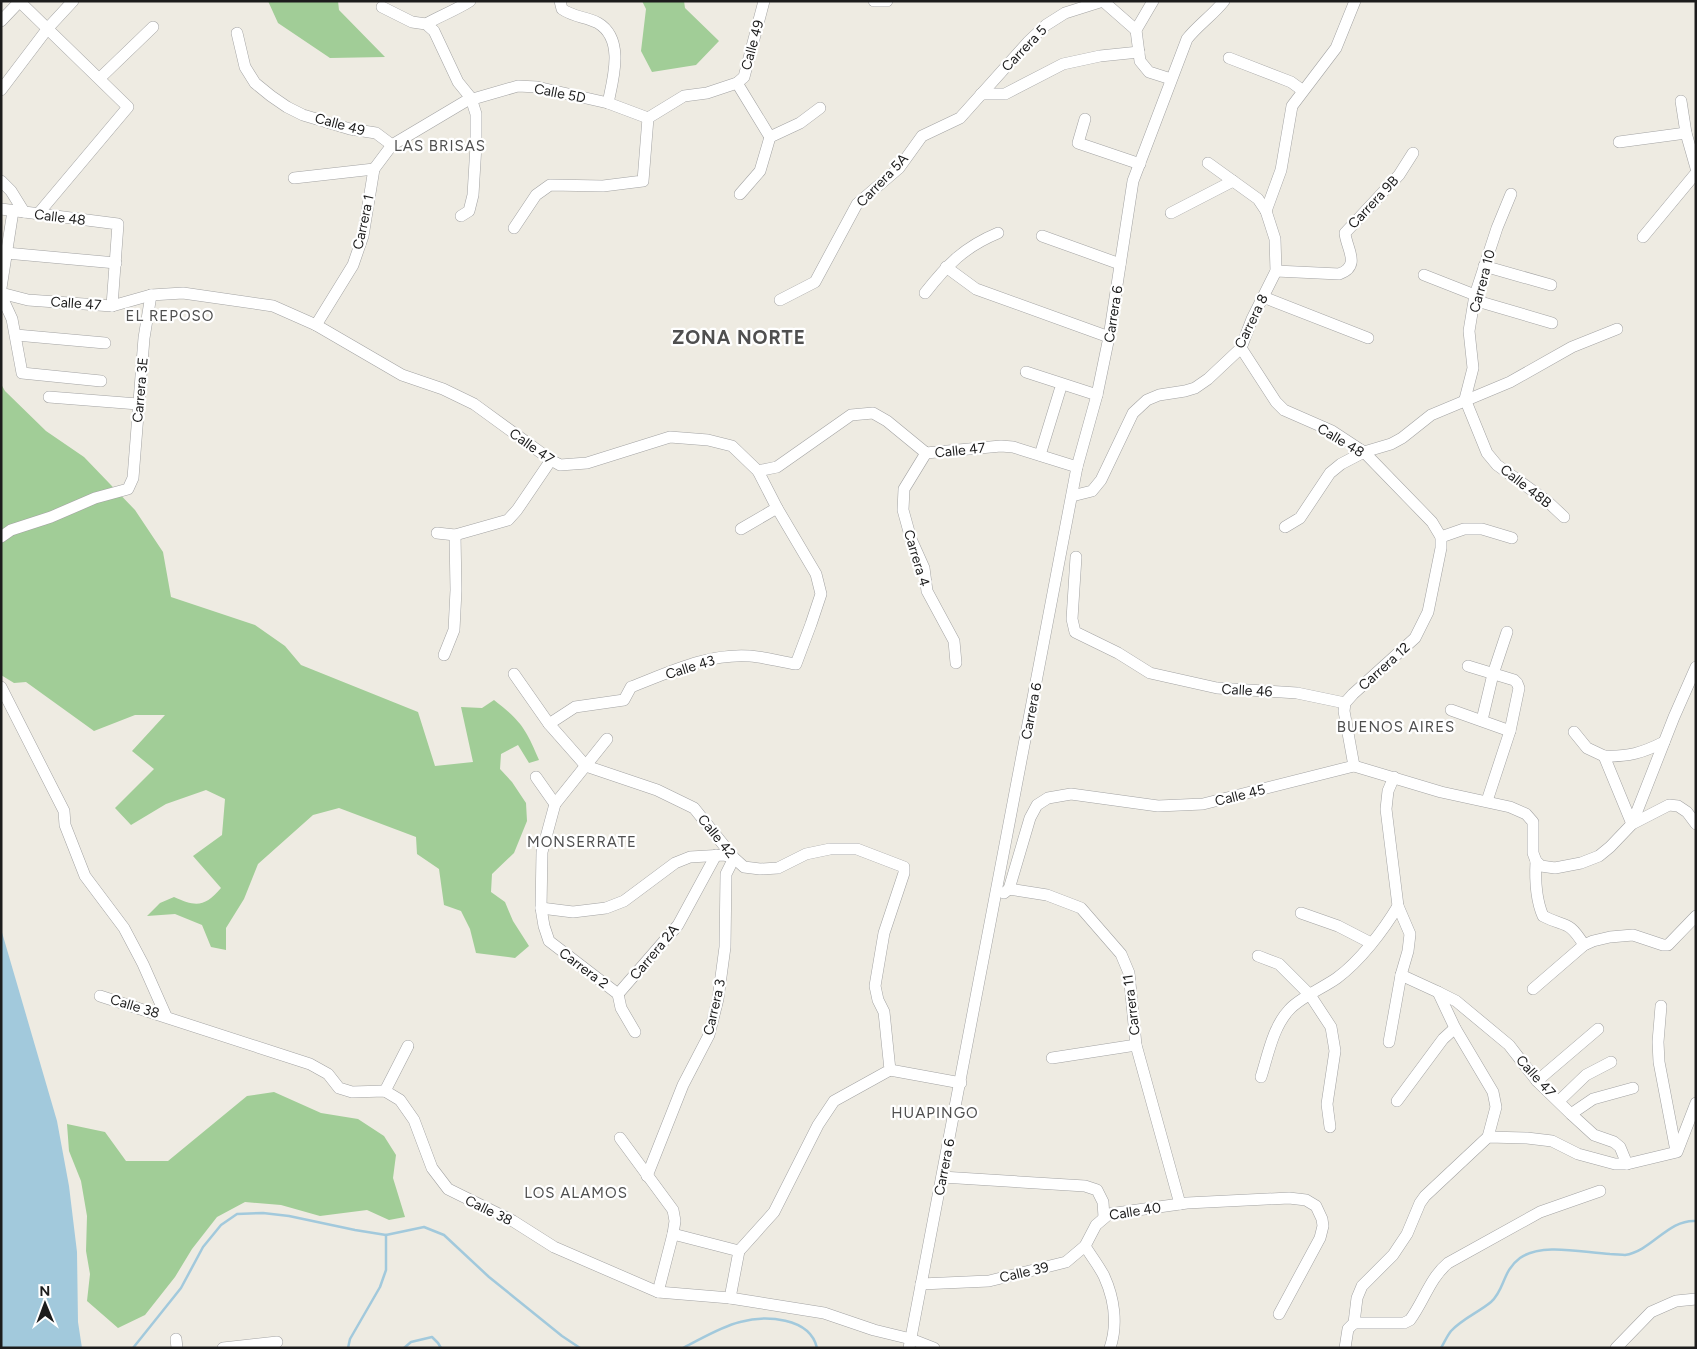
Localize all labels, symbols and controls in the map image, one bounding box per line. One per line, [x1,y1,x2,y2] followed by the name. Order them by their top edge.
[738,18,767,72] street label: Calle 49
[998,22,1051,75] street label: Carrera 5
[533,80,587,107] street label: Calle 5D
[313,110,367,139] street label: Calle 49
[394,137,486,155] district label: LAS BRISAS
[853,150,912,210] street label: Carrera 5A
[1345,172,1402,232] street label: Carrera 9B
[349,193,378,251] street label: Carrera 1
[33,206,87,229] street label: Calle 48
[1466,248,1499,314] street label: Carrera 10
[1101,284,1126,344] street label: Carrera 6
[1231,291,1272,351] street label: Carrera 8
[50,293,102,314] street label: Calle 47
[126,307,214,325] district label: EL REPOSO
[672,326,806,349] district label: ZONA NORTE
[129,357,152,423] street label: Carrera 3E
[1314,420,1367,461] street label: Calle 48
[506,425,558,468] street label: Calle 47
[934,439,987,462] street label: Calle 47
[1497,461,1555,512] street label: Calle 48B
[900,528,933,589] street label: Carrera 4
[1355,639,1414,694] street label: Carrera 12
[663,652,717,683] street label: Calle 43
[1018,681,1045,741] street label: Carrera 6
[1221,681,1273,700] street label: Calle 46
[1337,718,1455,736] district label: BUENOS AIRES
[1213,781,1267,810] street label: Calle 45
[694,811,739,861] street label: Calle 42
[527,833,637,851] district label: MONSERRATE
[626,921,683,983] street label: Carrera 2A
[556,944,612,992] street label: Carrera 2
[1119,974,1144,1036] street label: Carrera 11
[700,977,729,1037] street label: Carrera 3
[108,991,162,1022] street label: Calle 38
[1512,1052,1559,1101] street label: Calle 47
[891,1104,979,1122] district label: HUAPINGO
[931,1137,958,1197] street label: Carrera 6
[524,1184,628,1202] district label: LOS ALAMOS
[462,1192,515,1229] street label: Calle 38
[1108,1199,1162,1224] street label: Calle 40
[998,1259,1050,1286] street label: Calle 39
[20,1279,70,1329] north arrow
[39,1283,50,1300] text: N

